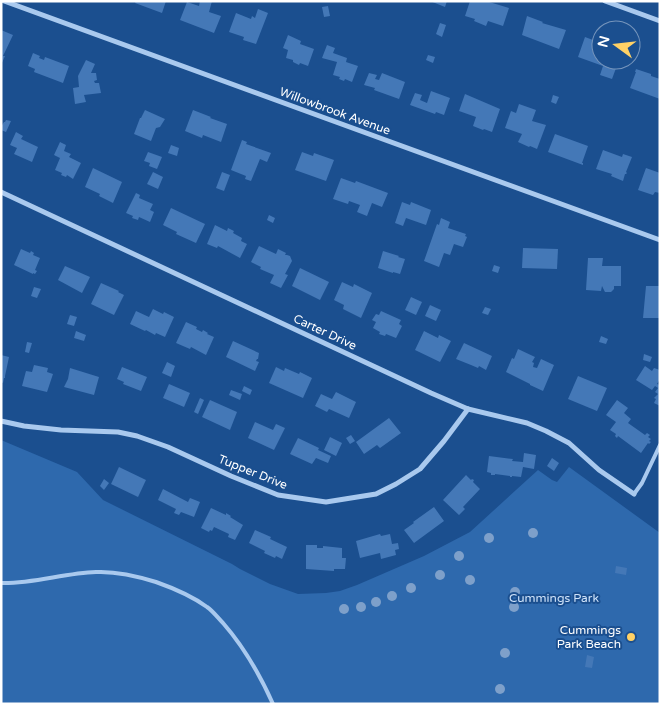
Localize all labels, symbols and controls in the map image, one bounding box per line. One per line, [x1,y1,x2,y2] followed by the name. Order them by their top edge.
[591,20,641,70] north arrow
[594,34,614,49] text: N
[278,84,393,138] street label: Willowbrook Avenue
[291,311,359,353] street label: Carter Drive
[216,452,290,492] street label: Tupper Drive
[509,591,599,605] park label: Cummings Park
[557,623,621,651] place label: Cummings Park Beach
[625,631,637,643] marker: Cummings Park Beach

